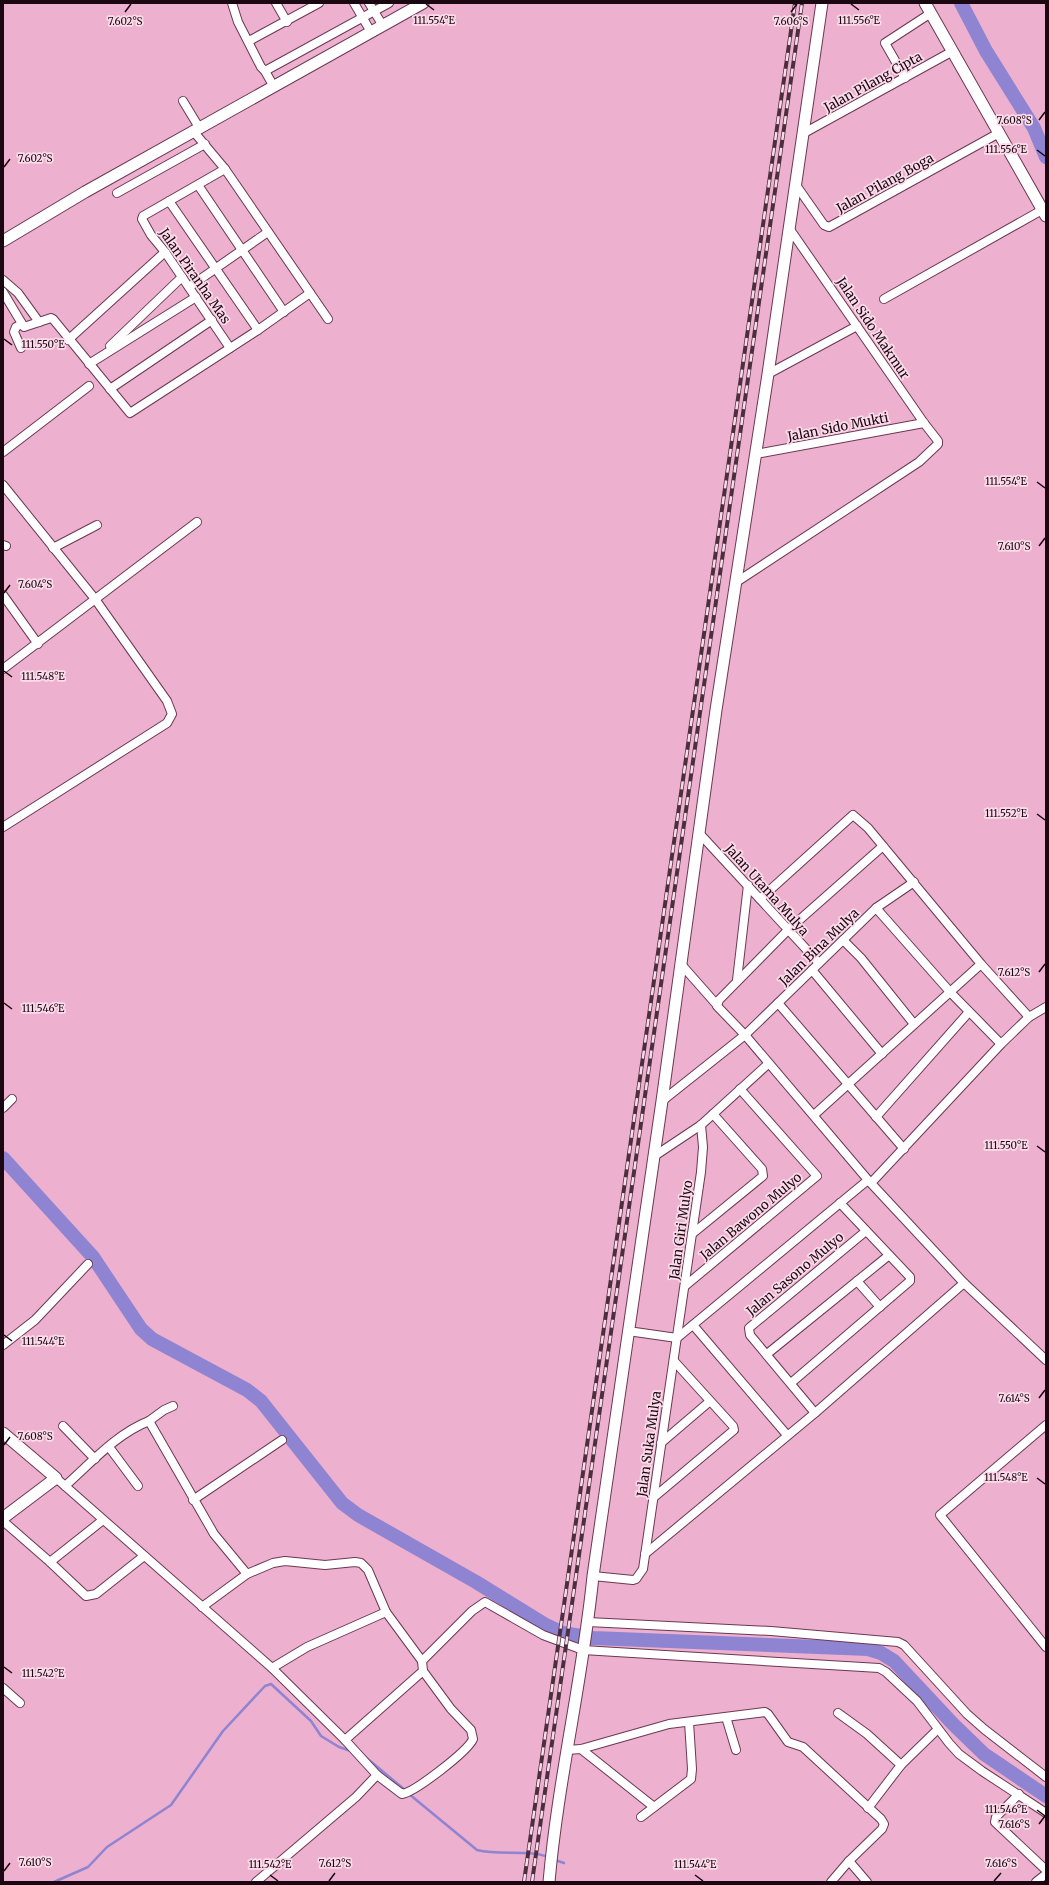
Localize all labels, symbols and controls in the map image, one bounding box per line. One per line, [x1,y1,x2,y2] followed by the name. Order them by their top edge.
[413,14,455,27] text: 111.554°E
[838,14,881,27] text: 111.556°E
[108,15,142,28] text: 7.602°S
[774,15,808,28] text: 7.606°S
[820,48,925,116] street label: Jalan Pilang Cipta
[996,114,1032,127] text: 7.608°S
[985,143,1028,156] text: 111.556°E
[833,149,937,217] street label: Jalan Pilang Boga
[18,152,52,165] text: 7.602°S
[155,224,234,327] street label: Jalan Piranha Mas
[832,273,913,382] street label: Jalan Sido Makmur
[22,338,65,351] text: 111.550°E
[785,409,890,445] street label: Jalan Sido Mukti
[985,475,1027,488] text: 111.554°E
[998,540,1030,553] text: 7.610°S
[18,578,52,591] text: 7.604°S
[21,670,65,683] text: 111.548°E
[985,807,1028,820] text: 111.552°E
[721,840,813,939] street label: Jalan Utama Mulya
[775,905,863,990] street label: Jalan Bina Mulya
[998,966,1030,979] text: 7.612°S
[22,1002,65,1015] text: 111.546°E
[985,1139,1028,1152] text: 111.550°E
[696,1168,806,1264] street label: Jalan Bawono Mulyo
[665,1179,696,1282] street label: Jalan Giri Mulyo
[742,1228,847,1320] street label: Jalan Sasono Mulyo
[22,1335,65,1348] text: 111.544°E
[633,1390,665,1499] street label: Jalan Suka Mulya
[998,1392,1030,1405] text: 7.614°S
[17,1430,53,1443] text: 7.608°S
[984,1471,1028,1484] text: 111.548°E
[22,1667,65,1680] text: 111.542°E
[985,1803,1028,1816] text: 111.546°E
[998,1818,1030,1831] text: 7.616°S
[19,1856,51,1869] text: 7.610°S
[319,1857,351,1870] text: 7.612°S
[985,1857,1017,1870] text: 7.616°S
[249,1858,292,1871] text: 111.542°E
[674,1858,717,1871] text: 111.544°E

